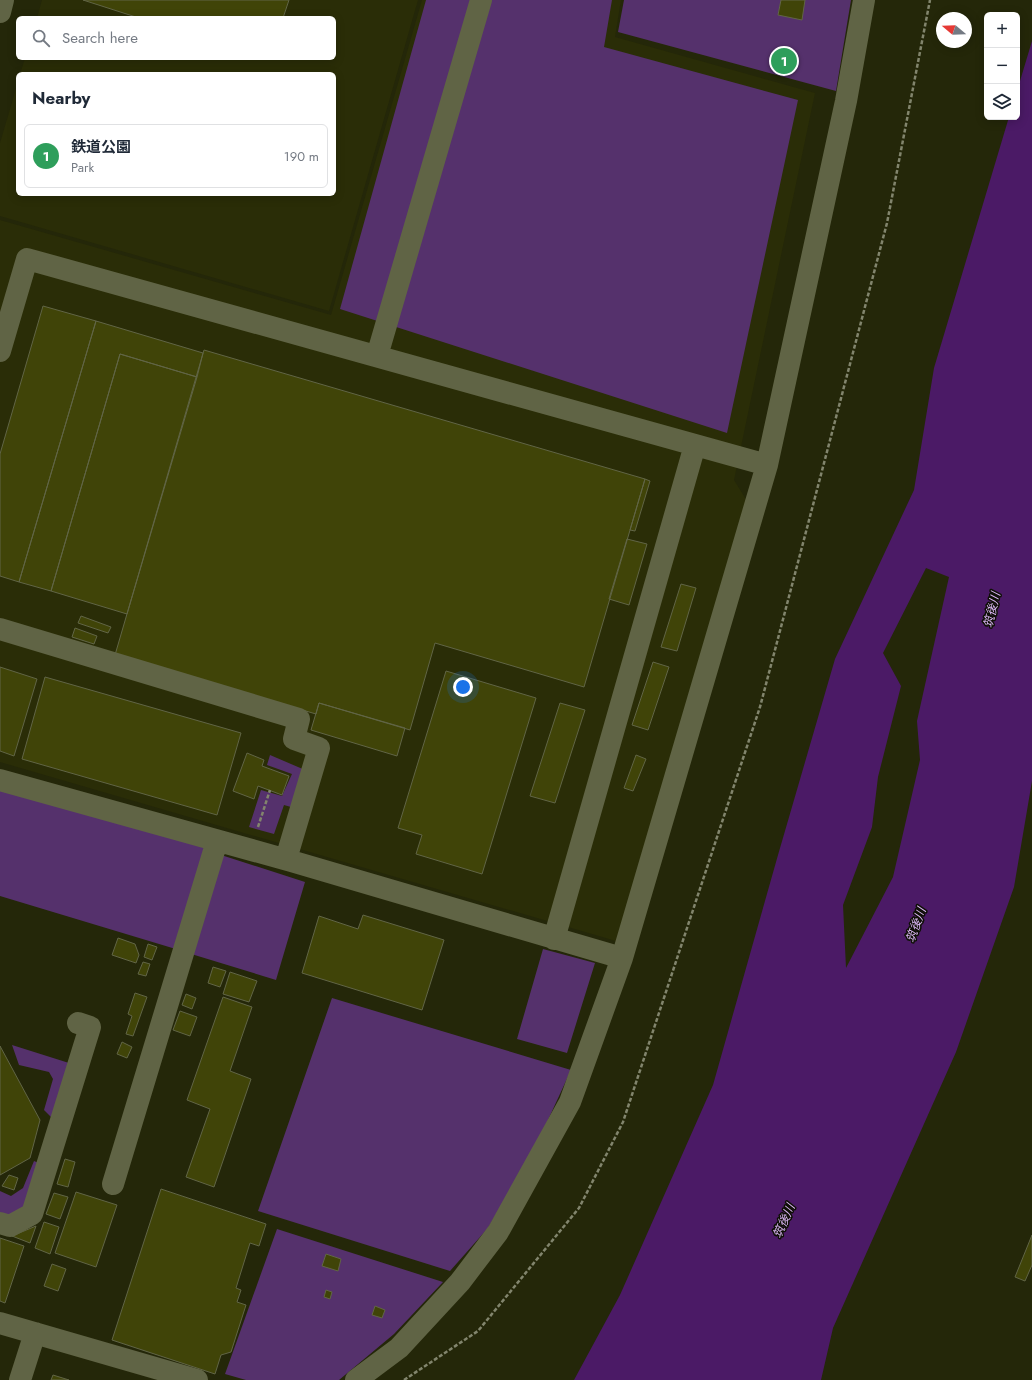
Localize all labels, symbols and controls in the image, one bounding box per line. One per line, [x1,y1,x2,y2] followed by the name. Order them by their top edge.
[936,12,972,48] north arrow
[984,12,1020,120] map controls
[984,12,1020,48] button: +
[16,16,336,60] search box
[30,27,52,49] icon: search
[62,27,138,49] text: Search here
[771,46,797,76] pin: 1
[984,48,1020,84] button: −
[984,84,1020,120] button: layers
[32,86,90,110] text: Nearby
[71,136,131,158] text: 鉄道公園
[43,147,49,166] text: 1
[284,147,319,166] text: 190 m
[71,158,94,177] text: Park
[979,588,1005,630] water label: 筑後川
[453,677,473,697] your location
[901,903,931,945] water label: 筑後川
[768,1199,800,1241] water label: 筑後川

